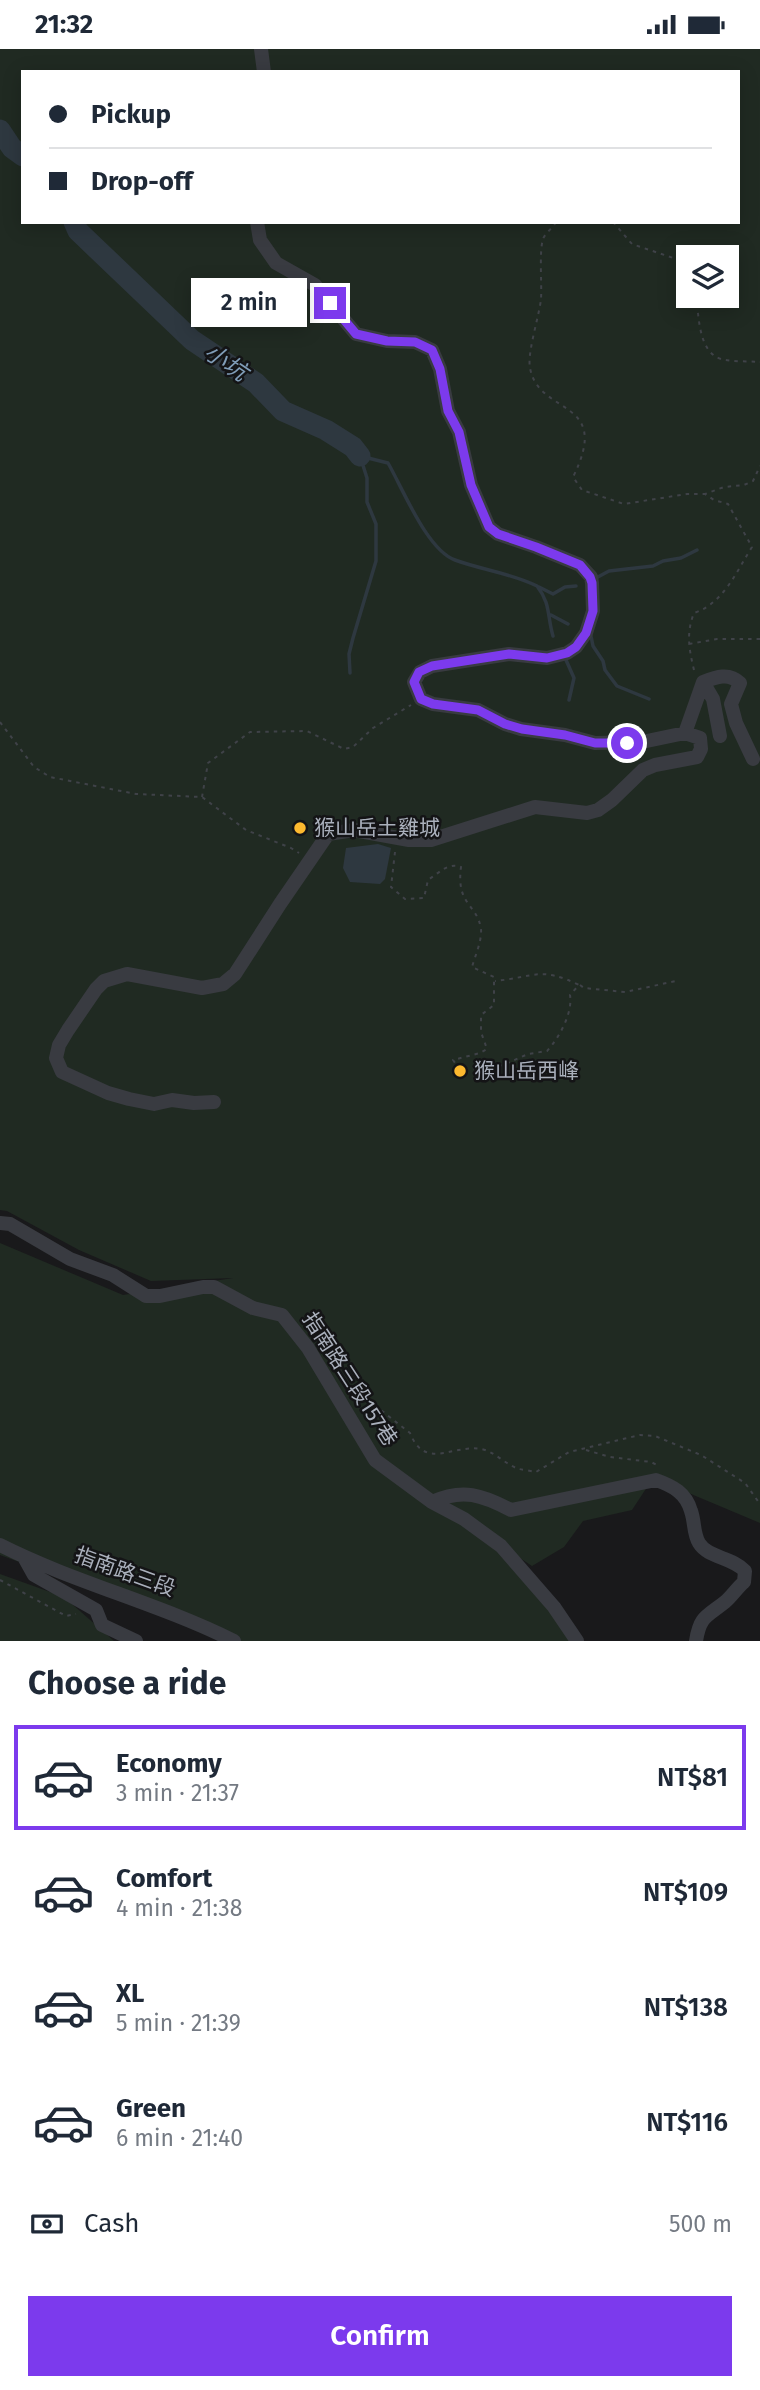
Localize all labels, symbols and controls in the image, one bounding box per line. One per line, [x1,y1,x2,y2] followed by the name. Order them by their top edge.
[35,9,93,40] text: 21:32
[91,99,171,130] text: Pickup
[91,166,193,197] text: Drop-off
[676,245,739,308] map controls
[676,245,739,308] button: layers
[190,279,306,327] callout: 2 min
[314,287,346,319] route end
[221,288,277,316] text: 2 min
[199,338,255,388] water label: 小坑
[611,727,643,759] route start
[314,815,440,841] place label: 猴山岳土雞城
[292,820,308,836] marker: 猴山岳土雞城
[474,1058,579,1084] place label: 猴山岳西峰
[452,1063,468,1079] marker: 猴山岳西峰
[297,1307,403,1451] street label: 指南路三段157巷
[71,1542,179,1602] street label: 指南路三段
[28,1664,226,1702] text: Choose a ride
[32,1746,95,1809] icon: car
[116,1748,222,1779] text: Economy
[657,1762,728,1793] text: NT$81
[116,1779,239,1807] text: 3 min · 21:37
[32,1861,95,1924] icon: car
[116,1863,212,1894] text: Comfort
[643,1877,728,1908] text: NT$109
[116,1894,242,1922] text: 4 min · 21:38
[32,1976,95,2039] icon: car
[116,1978,144,2009] text: XL
[644,1992,728,2023] text: NT$138
[116,2009,241,2037] text: 5 min · 21:39
[32,2091,95,2154] icon: car
[116,2093,186,2124] text: Green
[646,2107,728,2138] text: NT$116
[116,2124,243,2152] text: 6 min · 21:40
[28,2205,66,2243] icon: cash
[84,2208,140,2239] text: Cash
[669,2210,732,2238] text: 500 m
[28,2296,732,2376] button: Confirm

